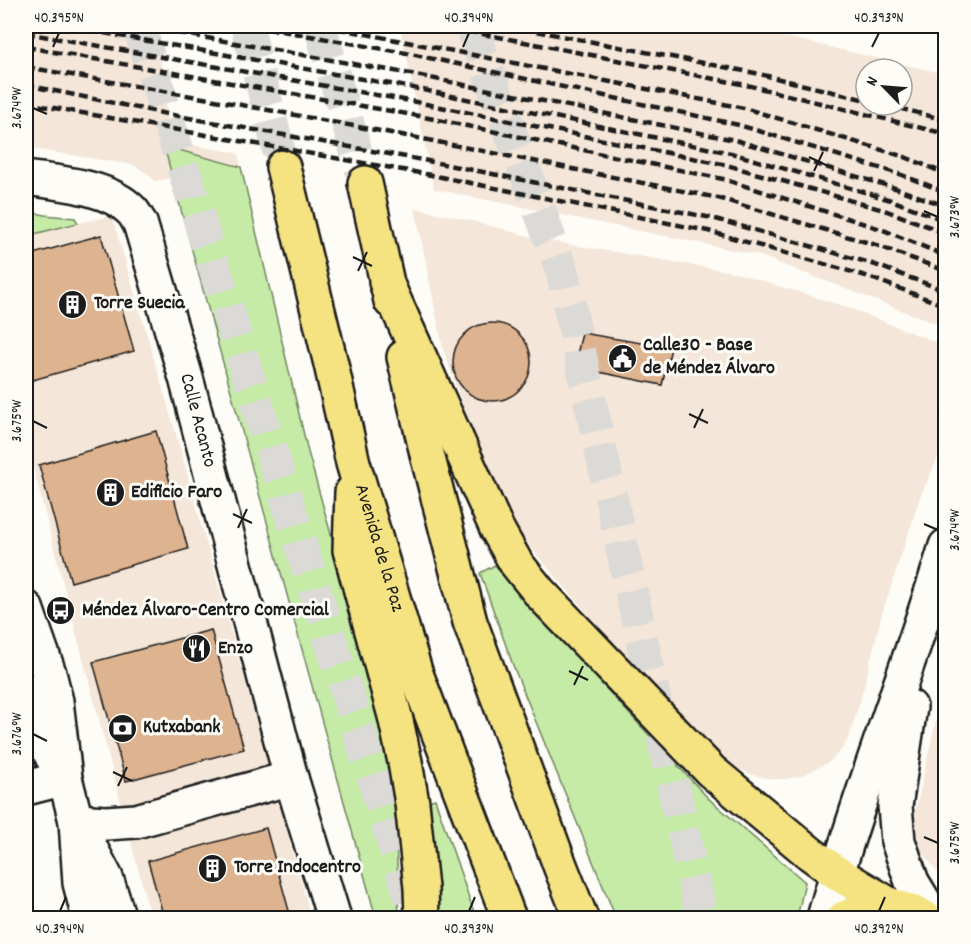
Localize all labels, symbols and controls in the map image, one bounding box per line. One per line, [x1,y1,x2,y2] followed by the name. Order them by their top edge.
[34,8,84,30] text: 40.395°N
[445,8,493,30] text: 40.394°N
[854,8,904,30] text: 40.393°N
[854,57,914,117] north arrow
[861,73,885,90] text: N
[7,87,29,129] text: 3.674°W
[945,195,967,238] text: 3.673°W
[57,288,89,320] building icon: Torre Suecia
[94,290,185,318] place label: Torre Suecia
[643,332,775,383] place label: Calle30 - Base de Méndez Álvaro
[606,342,638,374] public building icon: Calle30 - Base de Méndez Álvaro
[171,371,223,471] street label: Calle Acanto
[7,399,29,442] text: 3.675°W
[94,477,126,509] building icon: Edificio Faro
[131,479,222,507] place label: Edificio Faro
[346,481,411,616] street label: Avenida de la Paz
[945,509,967,551] text: 3.674°W
[45,595,77,627] bus stop icon: Méndez Álvaro-Centro Comercial
[82,597,329,625] place label: Méndez Álvaro-Centro Comercial
[181,633,213,665] restaurant icon: Enzo
[218,635,253,663] place label: Enzo
[7,712,29,756] text: 3.676°W
[106,712,138,744] bank icon: Kutxabank
[143,714,221,742] place label: Kutxabank
[945,821,967,864] text: 3.675°W
[197,852,229,884] building icon: Torre Indocentro
[234,854,361,882] place label: Torre Indocentro
[36,919,84,941] text: 40.394°N
[444,919,494,941] text: 40.393°N
[854,919,904,941] text: 40.392°N

